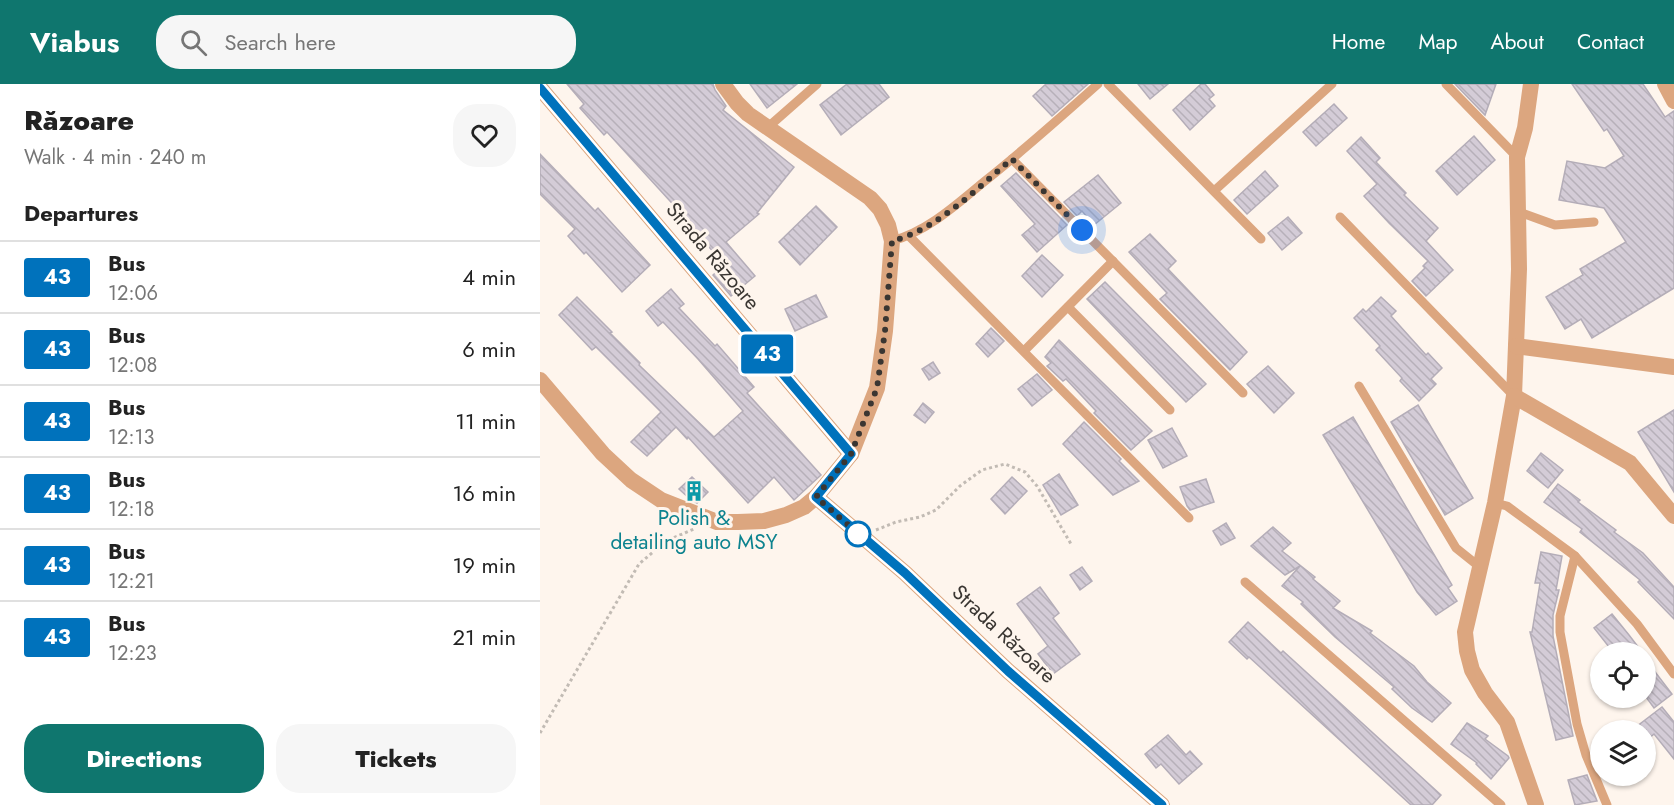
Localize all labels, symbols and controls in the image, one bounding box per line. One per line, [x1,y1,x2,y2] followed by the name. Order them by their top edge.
[156,15,576,69] search box
[30,22,120,63] text: Viabus
[177,26,210,59] icon: search
[225,26,336,58] text: Search here
[1332,27,1385,57] text: Home
[1418,27,1458,57] text: Map
[1491,27,1544,57] text: About
[1577,27,1644,57] text: Contact
[24,100,134,141] text: Răzoare
[453,104,516,167] button: heart
[24,143,206,172] text: Walk · 4 min · 240 m
[659,195,767,317] street label: Strada Răzoare
[24,197,138,229] text: Departures
[1067,215,1097,245] your location
[108,247,145,279] text: Bus
[462,261,516,293] text: 4 min
[43,262,71,292] text: 43
[108,279,158,308] text: 12:06
[108,319,145,351] text: Bus
[462,333,516,365] text: 6 min
[43,334,71,364] text: 43
[740,334,794,374] line badge: 43
[753,339,781,369] text: 43
[108,351,157,380] text: 12:08
[108,391,145,423] text: Bus
[455,405,516,437] text: 11 min
[43,406,71,436] text: 43
[108,423,154,452] text: 12:13
[108,463,145,495] text: Bus
[452,477,516,509] text: 16 min
[43,478,71,508] text: 43
[682,479,706,503] building icon: Polish & detailing auto MSY
[108,495,154,524] text: 12:18
[610,503,778,557] place label: Polish & detailing auto MSY
[845,521,871,547] unlabelled marker
[108,535,145,567] text: Bus
[452,549,516,581] text: 19 min
[43,550,71,580] text: 43
[108,567,155,596] text: 12:21
[945,578,1063,690] street label: Strada Răzoare
[108,607,145,639] text: Bus
[453,621,516,653] text: 21 min
[43,622,71,652] text: 43
[108,639,157,668] text: 12:23
[1590,642,1656,786] map controls
[1590,642,1656,708] button: locate
[1590,720,1656,786] button: layers
[24,724,264,793] button: Directions
[276,724,516,793] button: Tickets

